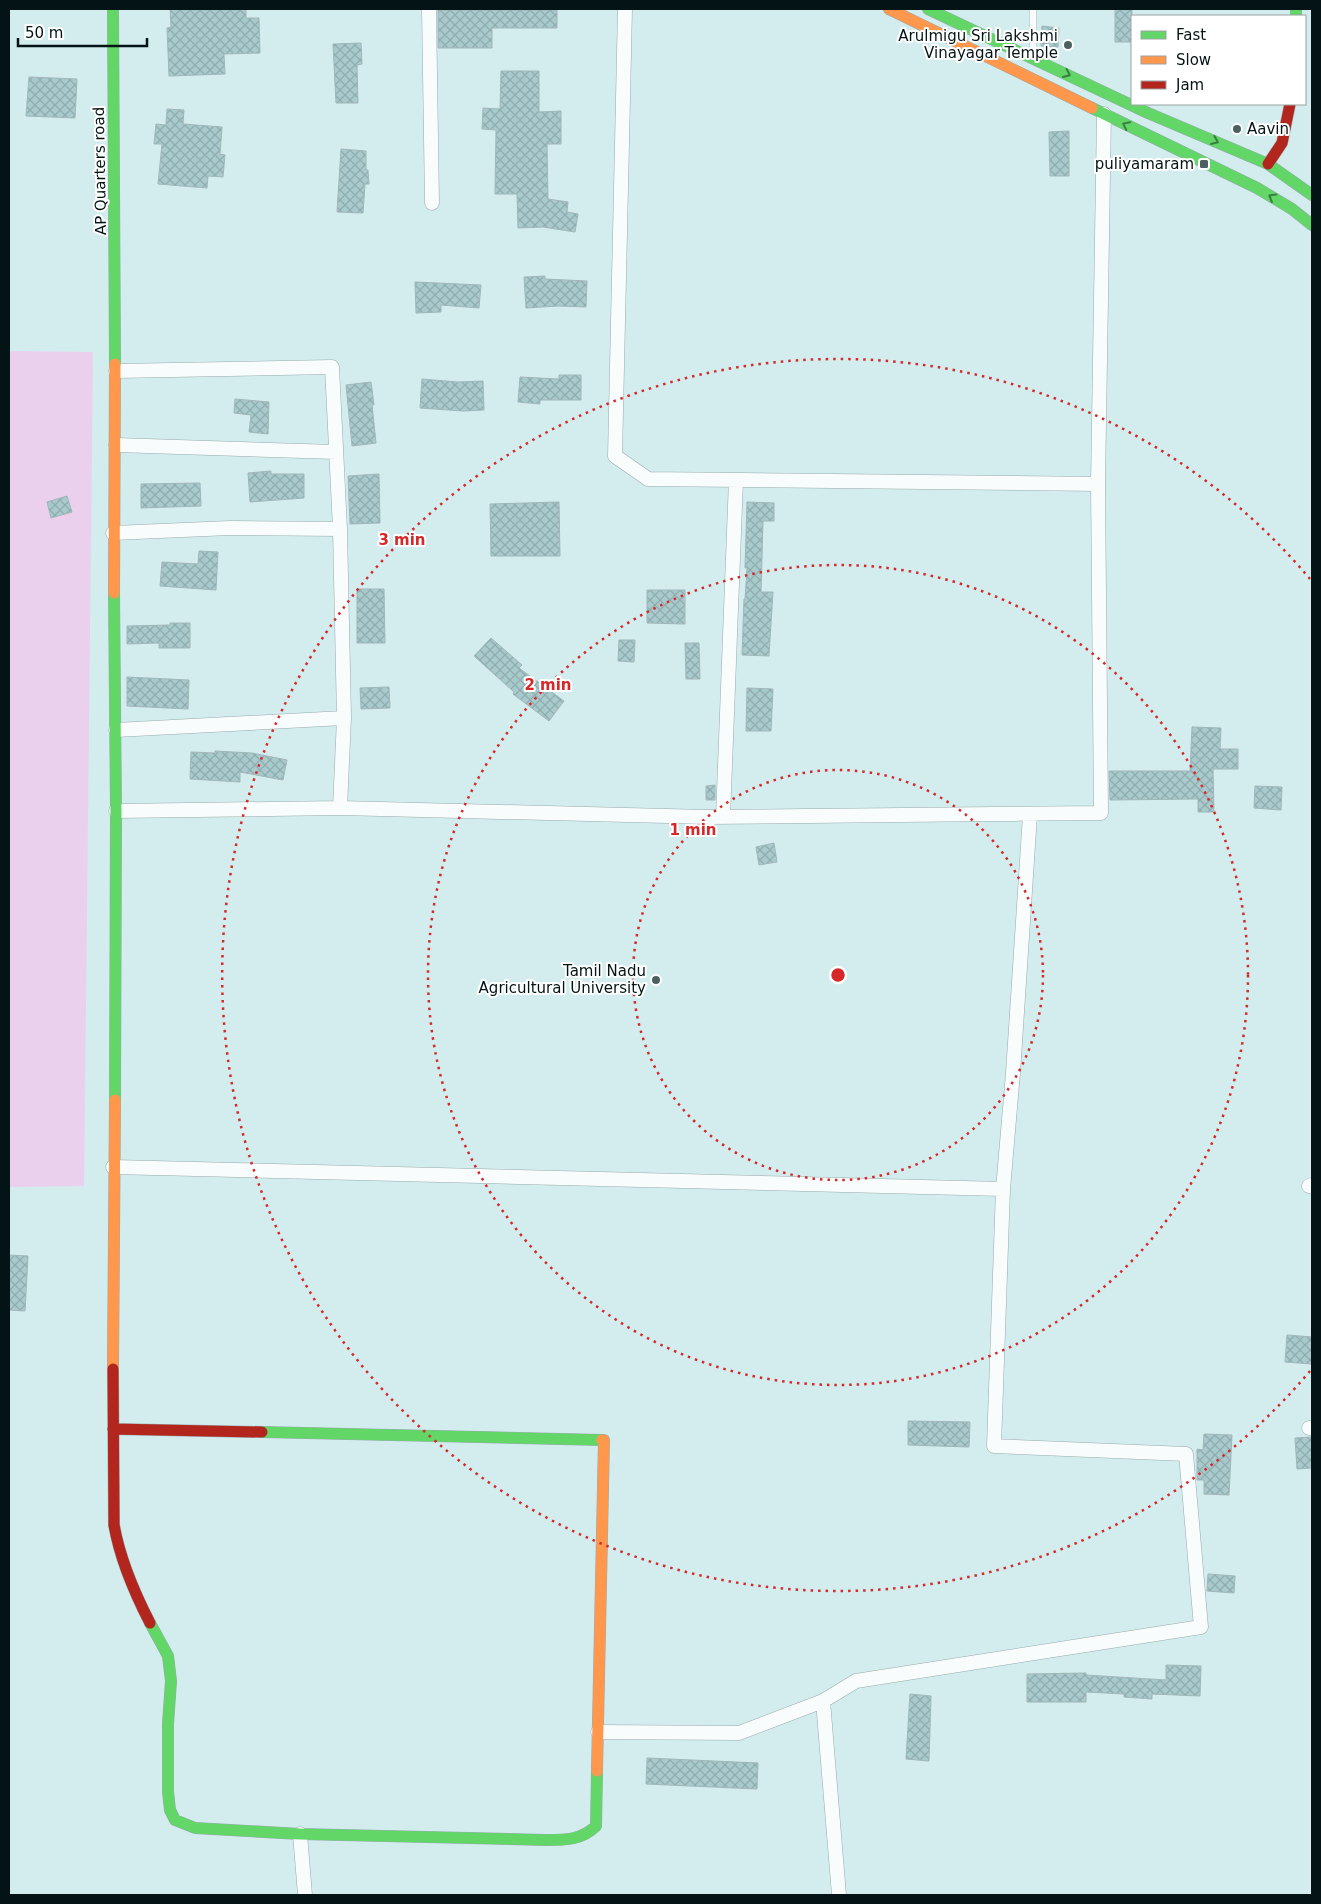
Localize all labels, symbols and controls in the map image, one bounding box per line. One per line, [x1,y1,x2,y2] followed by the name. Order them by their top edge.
[18,15,146,47] scale bar
[1131,15,1306,105] legend
[25,24,63,42] text: 50 m
[1176,26,1206,44] text: Fast
[898,27,1058,62] place label: Arulmigu Sri Lakshmi Vinayagar Temple
[1062,39,1074,51] marker: Arulmigu Sri Lakshmi Vinayagar Temple
[1176,51,1211,69] text: Slow
[1062,68,1071,79] one-way arrow
[1175,76,1204,94] text: Jam
[90,107,110,235] street label: AP Quarters road
[1247,120,1289,138] place label: Aavin
[1123,122,1132,132] one-way arrow
[1231,123,1243,135] marker: Aavin
[1210,135,1219,146] one-way arrow
[1095,155,1194,173] place label: puliyamaram
[1198,158,1210,170] marker: puliyamaram
[1269,193,1278,203] one-way arrow
[378,531,426,549] text: 3 min
[524,676,572,694] text: 2 min
[669,821,717,839] text: 1 min
[479,962,646,997] place label: Tamil Nadu Agricultural University
[829,966,847,984] centre of rings
[650,974,662,986] marker: Tamil Nadu Agricultural University

